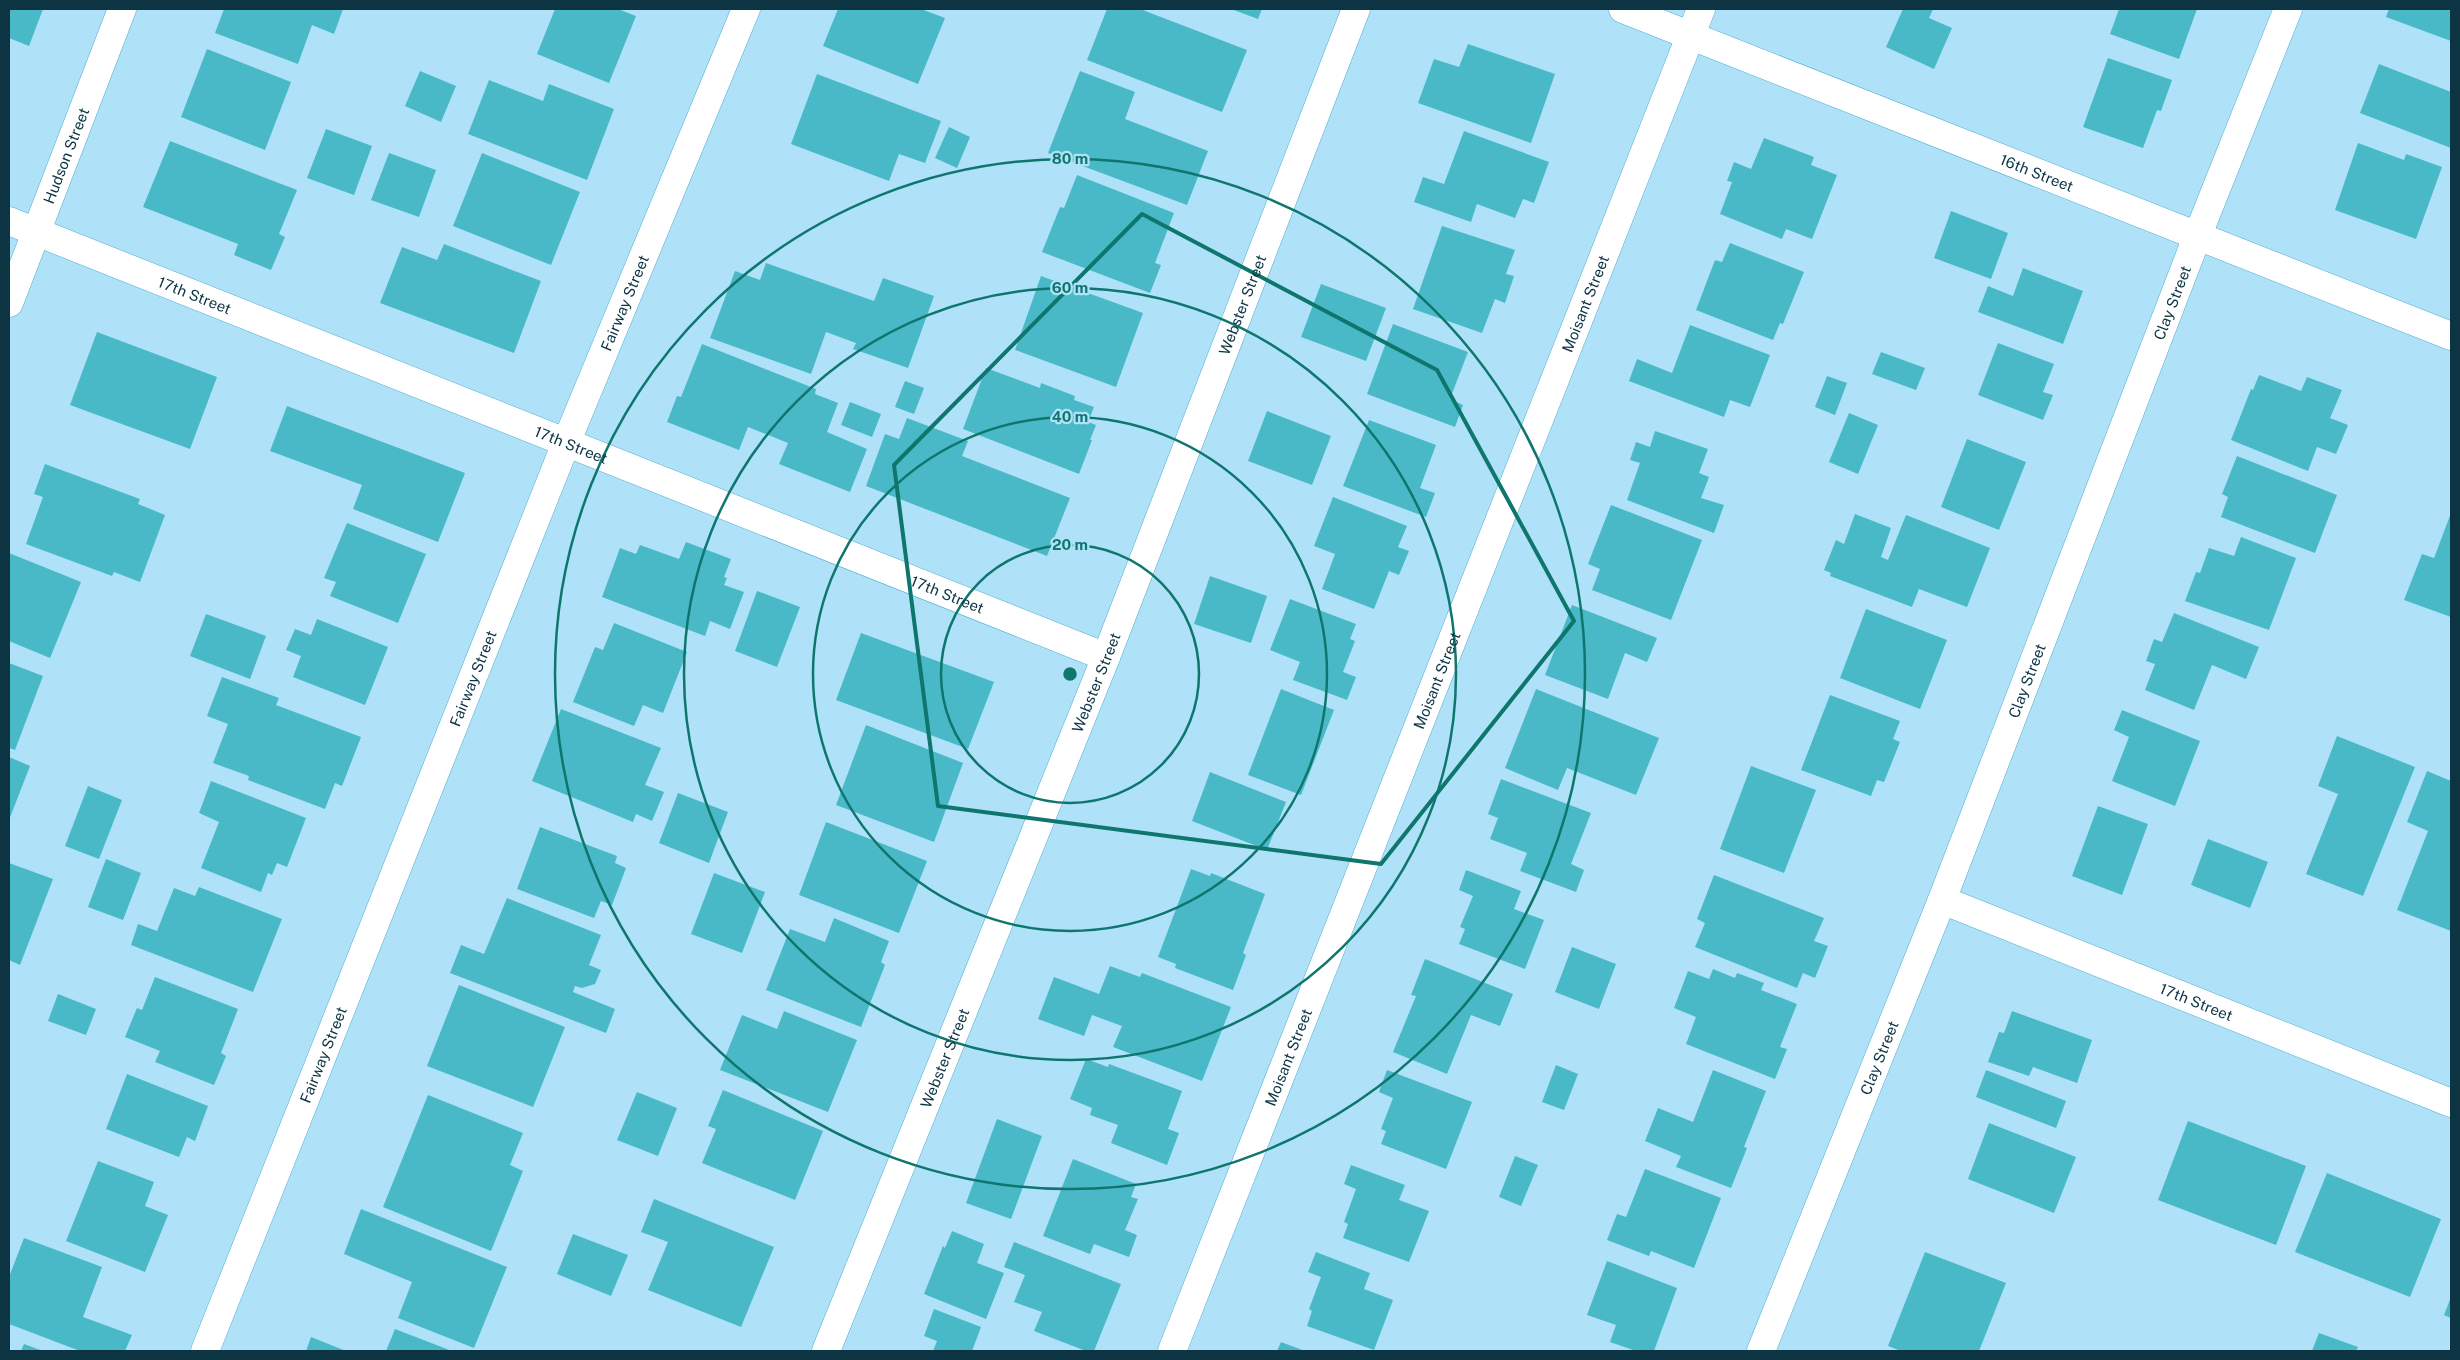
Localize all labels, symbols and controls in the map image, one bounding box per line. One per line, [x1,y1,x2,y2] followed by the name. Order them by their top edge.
[40,105,92,206] street label: Hudson Street
[1052,150,1088,167] text: 80 m
[1998,150,2076,195] street label: 16th Street
[597,252,652,353] street label: Fairway Street
[1215,252,1269,357] street label: Webster Street
[1558,252,1612,354] street label: Moisant Street
[2150,263,2194,342] street label: Clay Street
[156,273,234,317] street label: 17th Street
[1052,279,1088,296] text: 60 m
[1052,408,1088,425] text: 40 m
[532,422,610,467] street label: 17th Street
[1052,536,1088,553] text: 20 m
[909,572,987,616] street label: 17th Street
[446,628,499,729] street label: Fairway Street
[1410,629,1463,731] street label: Moisant Street
[1068,630,1123,735] street label: Webster Street
[2004,641,2048,720] street label: Clay Street
[1061,665,1079,683] centre of rings
[2158,979,2236,1024] street label: 17th Street
[296,1004,350,1105] street label: Fairway Street
[917,1005,972,1110] street label: Webster Street
[1261,1006,1315,1108] street label: Moisant Street
[1856,1018,1901,1097] street label: Clay Street

